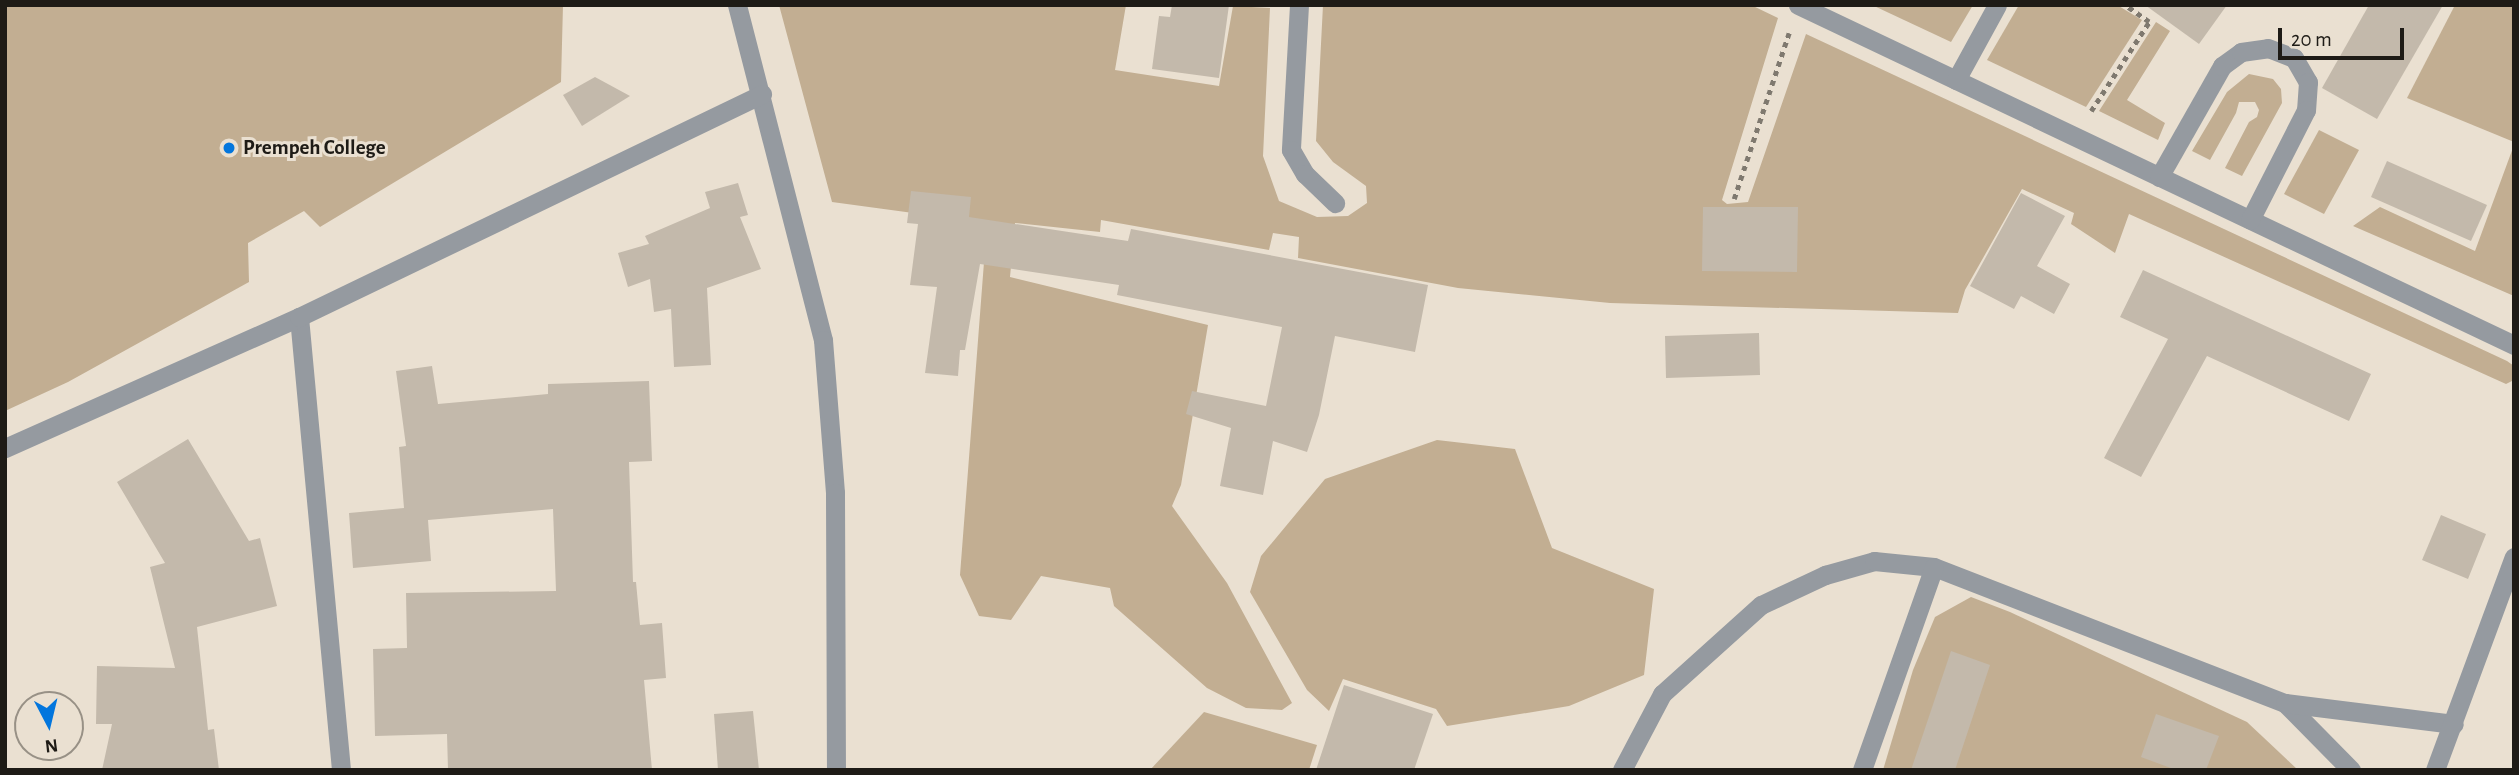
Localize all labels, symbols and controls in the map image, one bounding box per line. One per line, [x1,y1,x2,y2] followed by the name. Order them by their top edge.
[2281,14,2407,58] scale bar
[2291,29,2332,50] text: 20 m
[243,135,386,161] place label: Prempeh College
[221,140,237,156] marker: Prempeh College
[14,691,84,761] north arrow
[44,735,59,756] text: N

